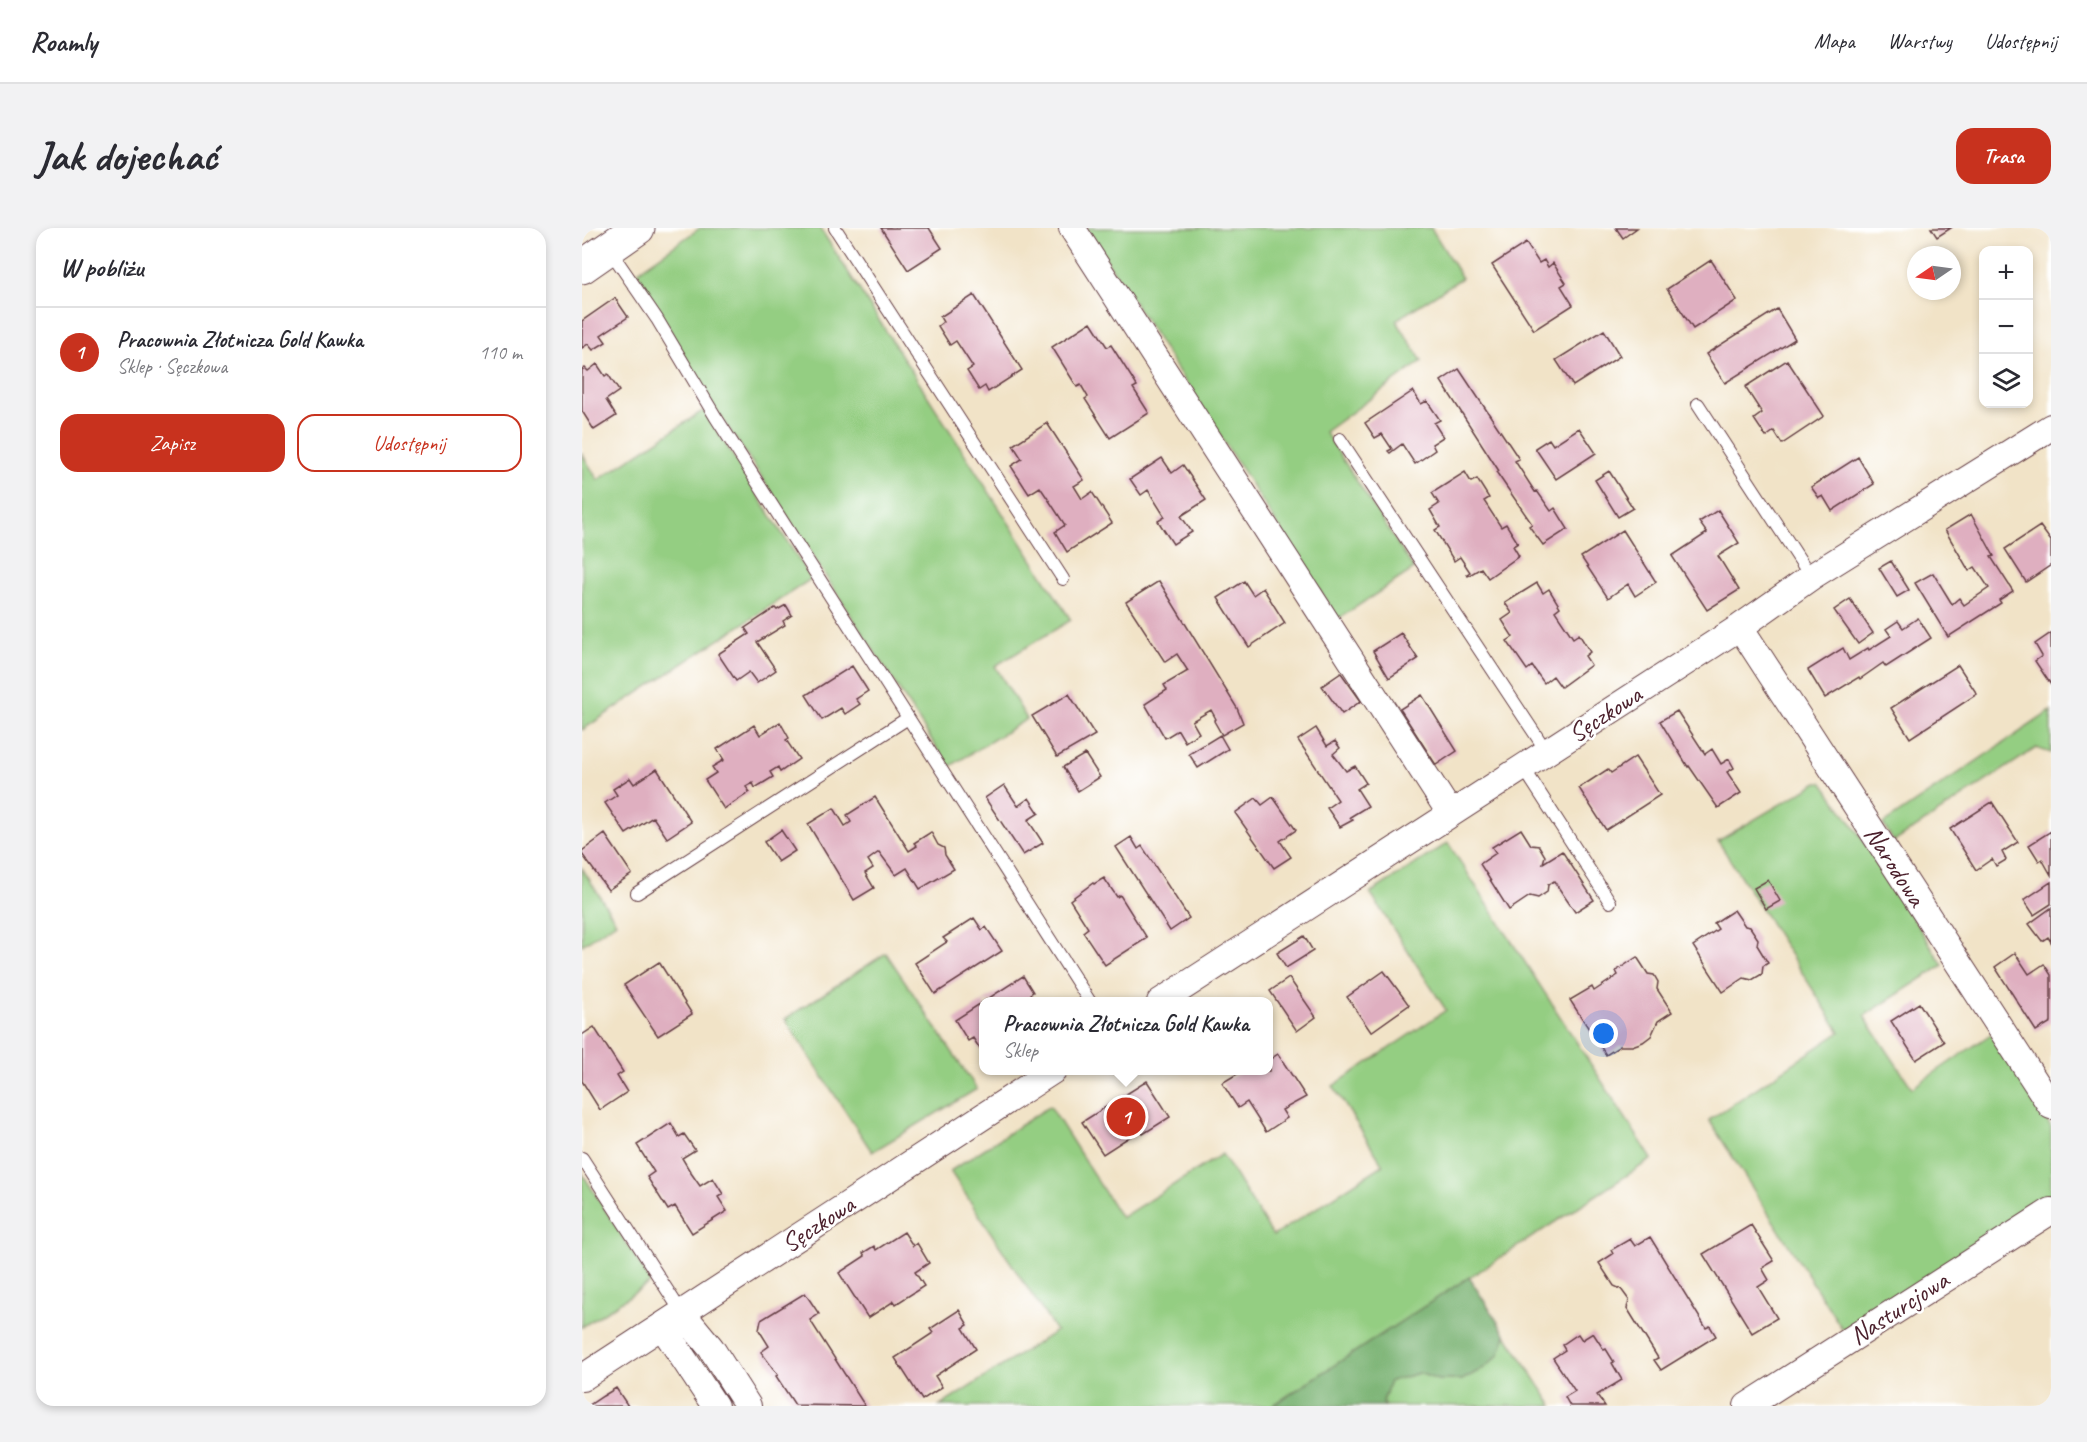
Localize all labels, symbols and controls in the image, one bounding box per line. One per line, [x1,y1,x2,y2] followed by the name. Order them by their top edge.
[30,24,97,59] text: Roamly
[1814,28,1855,54] text: Mapa
[1888,28,1952,54] text: Warstwy
[1985,28,2057,54] text: Udostępnij
[1956,128,2051,184] button: Trasa
[36,130,217,183] text: Jak dojechać
[1907,246,1961,300] north arrow
[1979,246,2033,408] map controls
[1979,246,2033,300] button: +
[60,251,143,284] text: W pobliżu
[1979,300,2033,354] button: −
[117,326,363,354] text: Pracownia Złotnicza Gold Kawka
[75,340,84,365] text: 1
[479,340,522,365] text: 110 m
[117,354,227,379] text: Sklep · Sęczkowa
[1979,354,2033,408] button: layers
[60,414,285,472] button: Zapisz
[297,414,522,472] button: Udostępnij
[1562,677,1649,750] street label: Sęczkowa
[1857,819,1934,914] street label: Narodowa
[979,997,1273,1075] popup
[1003,1010,1249,1038] text: Pracownia Złotnicza Gold Kawka
[1589,1019,1618,1048] your location
[1003,1038,1038,1063] text: Sklep
[1106,1094,1146,1140] pin: 1
[775,1187,862,1260] street label: Sęczkowa
[1843,1263,1956,1352] street label: Nasturcjowa

